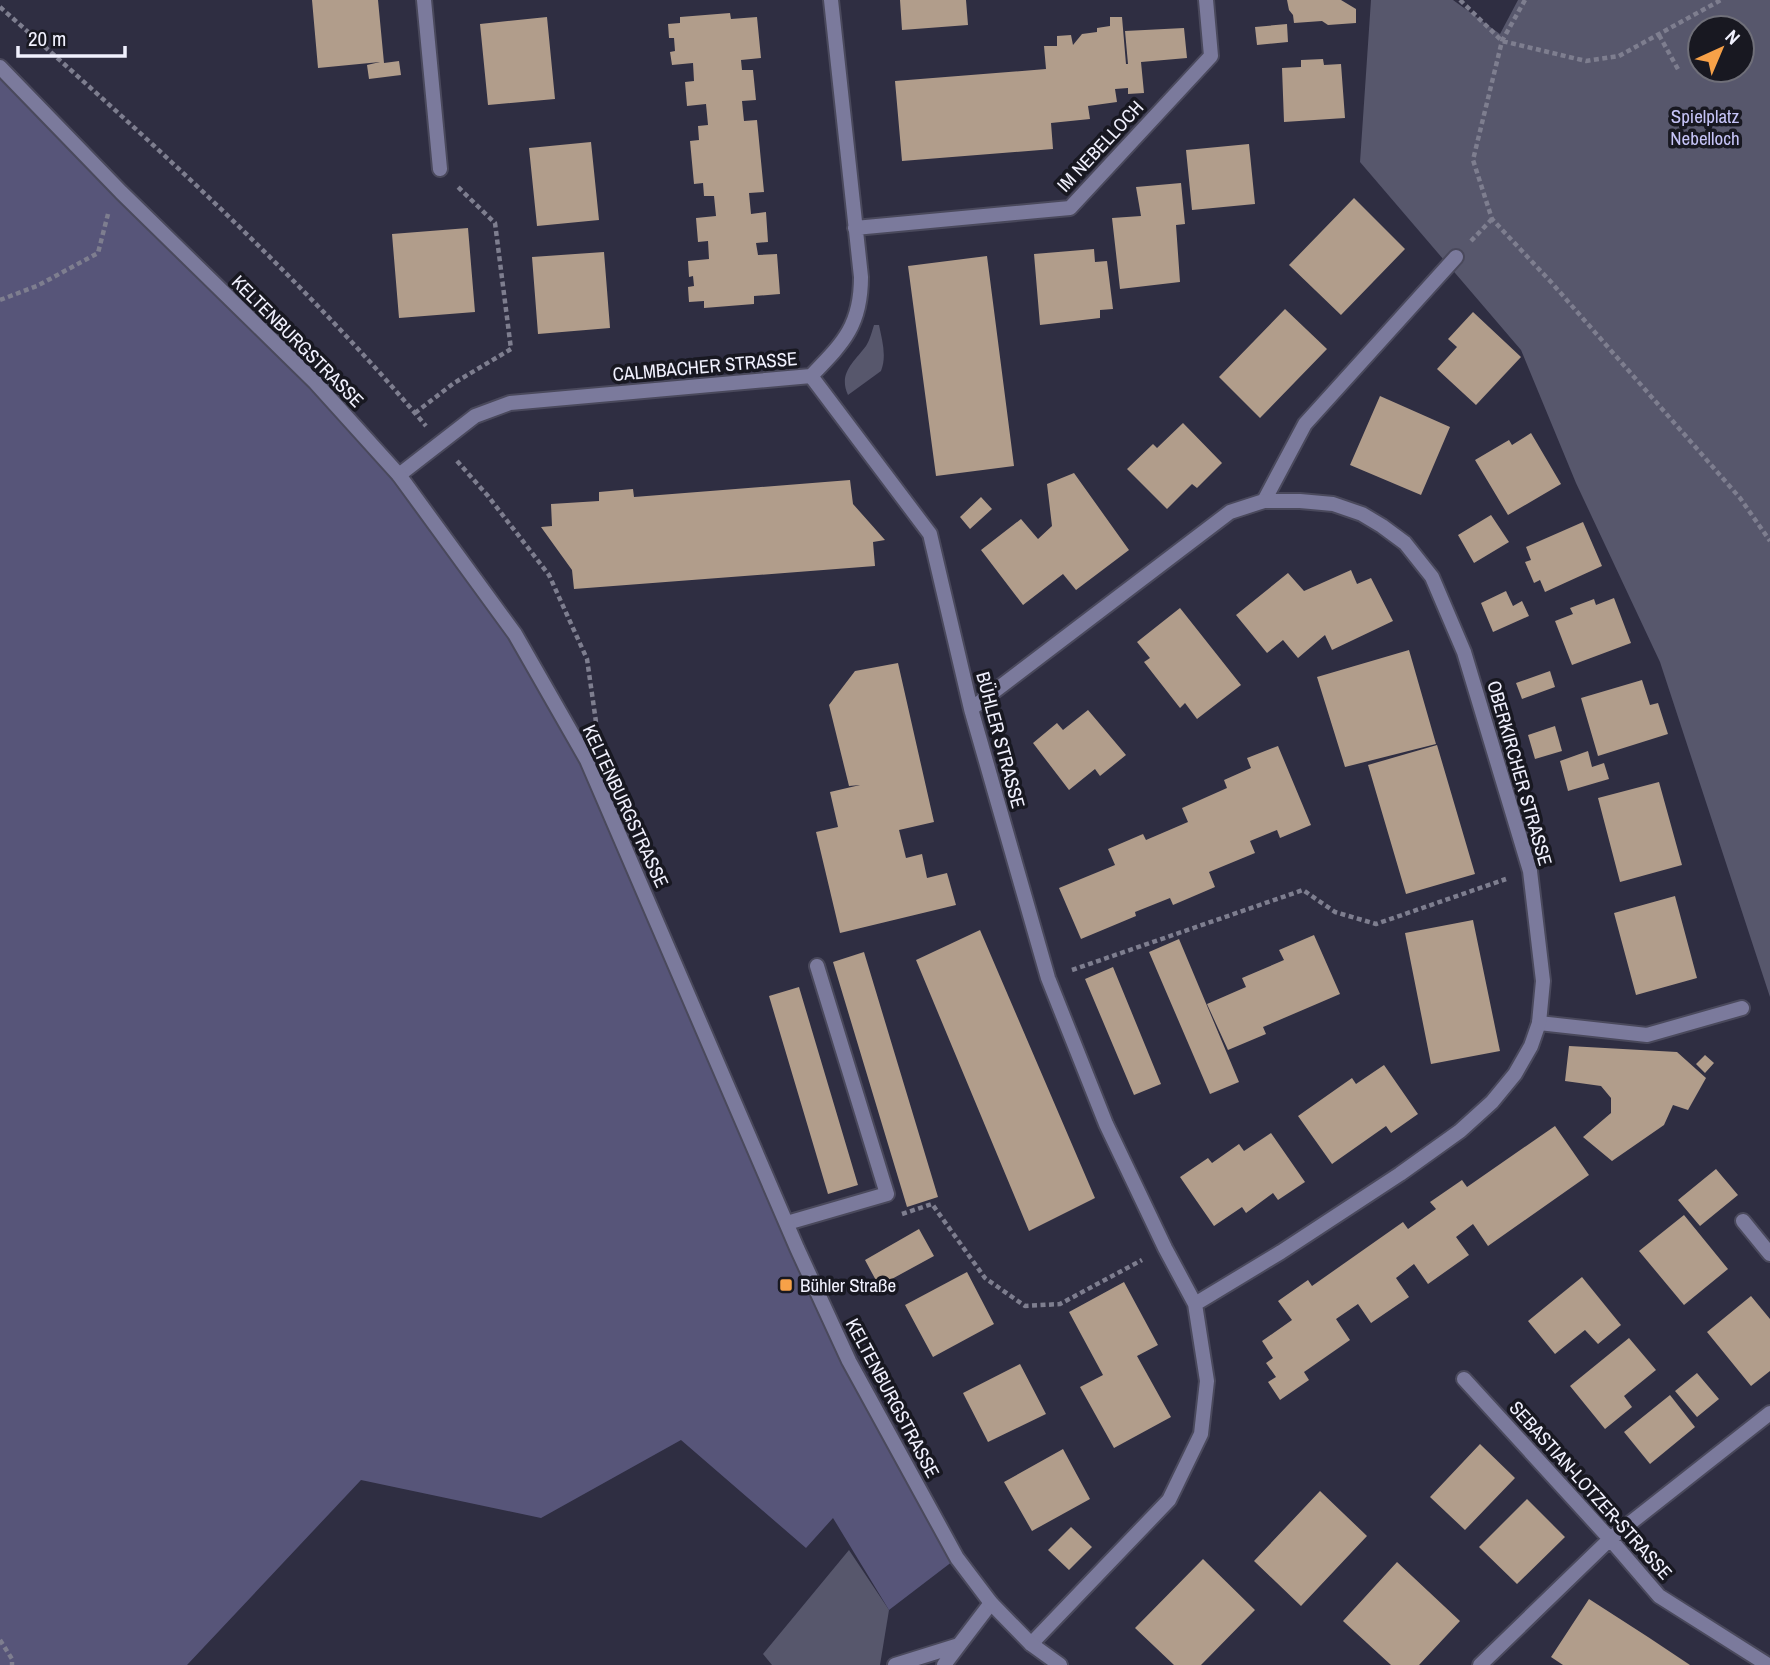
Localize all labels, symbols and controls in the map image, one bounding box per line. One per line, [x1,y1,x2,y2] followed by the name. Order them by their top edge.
[18,14,124,58] scale bar
[1686,14,1756,84] north arrow
[28,24,66,53] text: 20 m
[1720,24,1746,50] text: N
[1051,95,1149,197] street label: IM NEBELLOCH
[1670,103,1740,151] park label: Spielplatz Nebelloch
[226,269,370,413] street label: KELTENBURGSTRASSE
[612,345,798,387] street label: CALMBACHER STRASSE
[970,669,1032,811] street label: BÜHLER STRASSE
[1481,677,1559,869] street label: OBERKIRCHER STRASSE
[577,720,675,892] street label: KELTENBURGSTRASSE
[800,1272,896,1298] place label: Bühler Straße
[778,1277,794,1293] marker: Bühler Straße
[840,1314,946,1482] street label: KELTENBURGSTRASSE
[1504,1395,1678,1585] street label: SEBASTIAN-LOTZER-STRASSE

